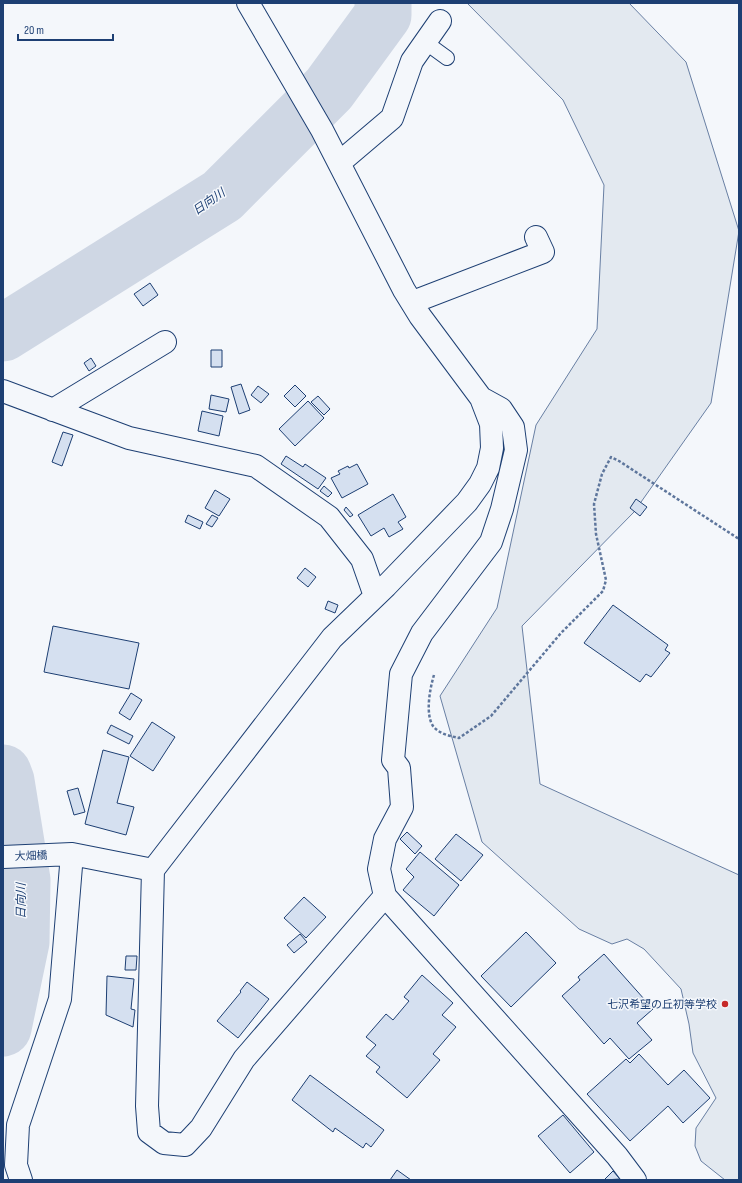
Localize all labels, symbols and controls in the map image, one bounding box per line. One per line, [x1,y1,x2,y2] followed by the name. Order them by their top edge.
[18,16,113,42] scale bar
[24,23,44,38] text: 20 m
[190,184,230,218] water label: 日向川
[14,849,48,863] street label: 大畑橋
[14,881,29,919] water label: 日向川
[607,998,717,1011] place label: 七沢希望の丘初等学校
[720,999,730,1009] marker: 七沢希望の丘初等学校

